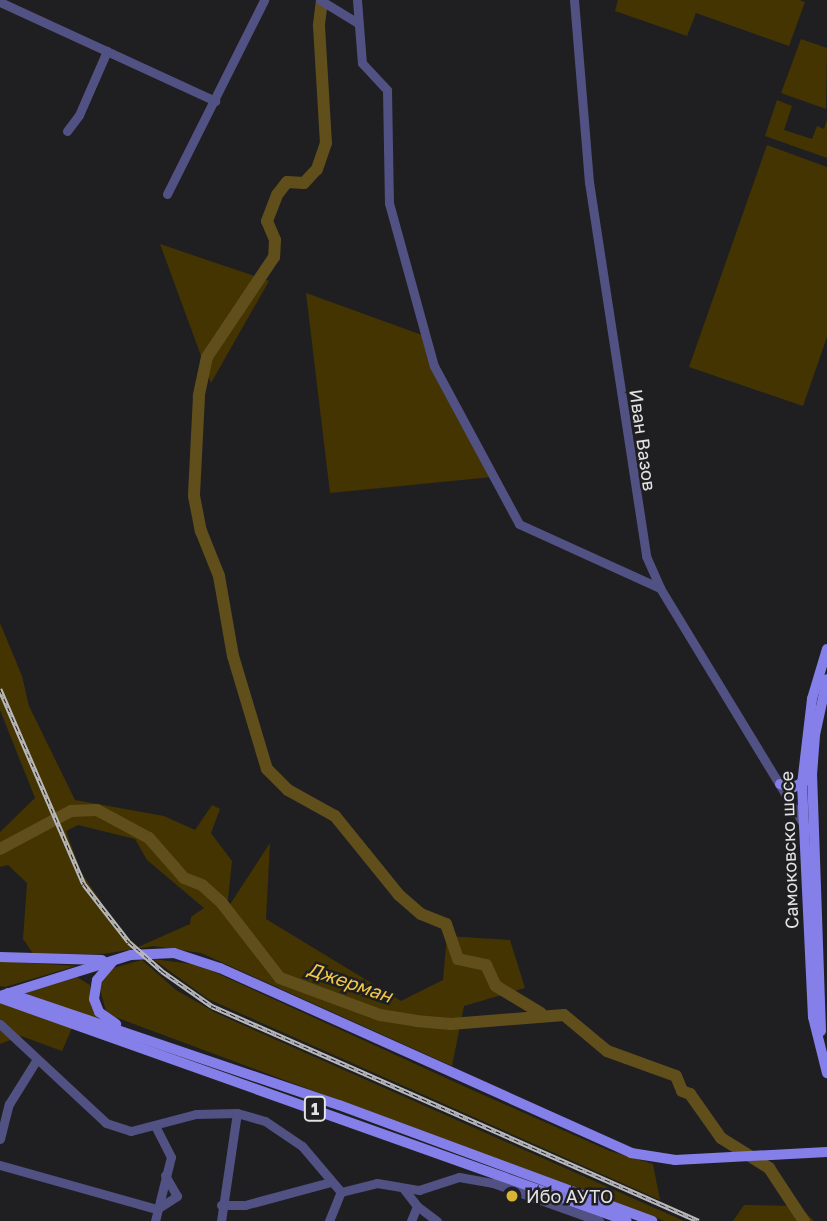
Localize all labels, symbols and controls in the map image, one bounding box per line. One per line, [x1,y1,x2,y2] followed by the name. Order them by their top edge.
[625,388,661,492] street label: Иван Вазов
[775,771,803,929] street label: Самоковско шосе
[305,957,395,1007] water label: Джерман
[303,1096,327,1121] road number: 1
[526,1185,613,1207] place label: Ибо АУТО
[504,1188,520,1204] marker: Ибо АУТО

